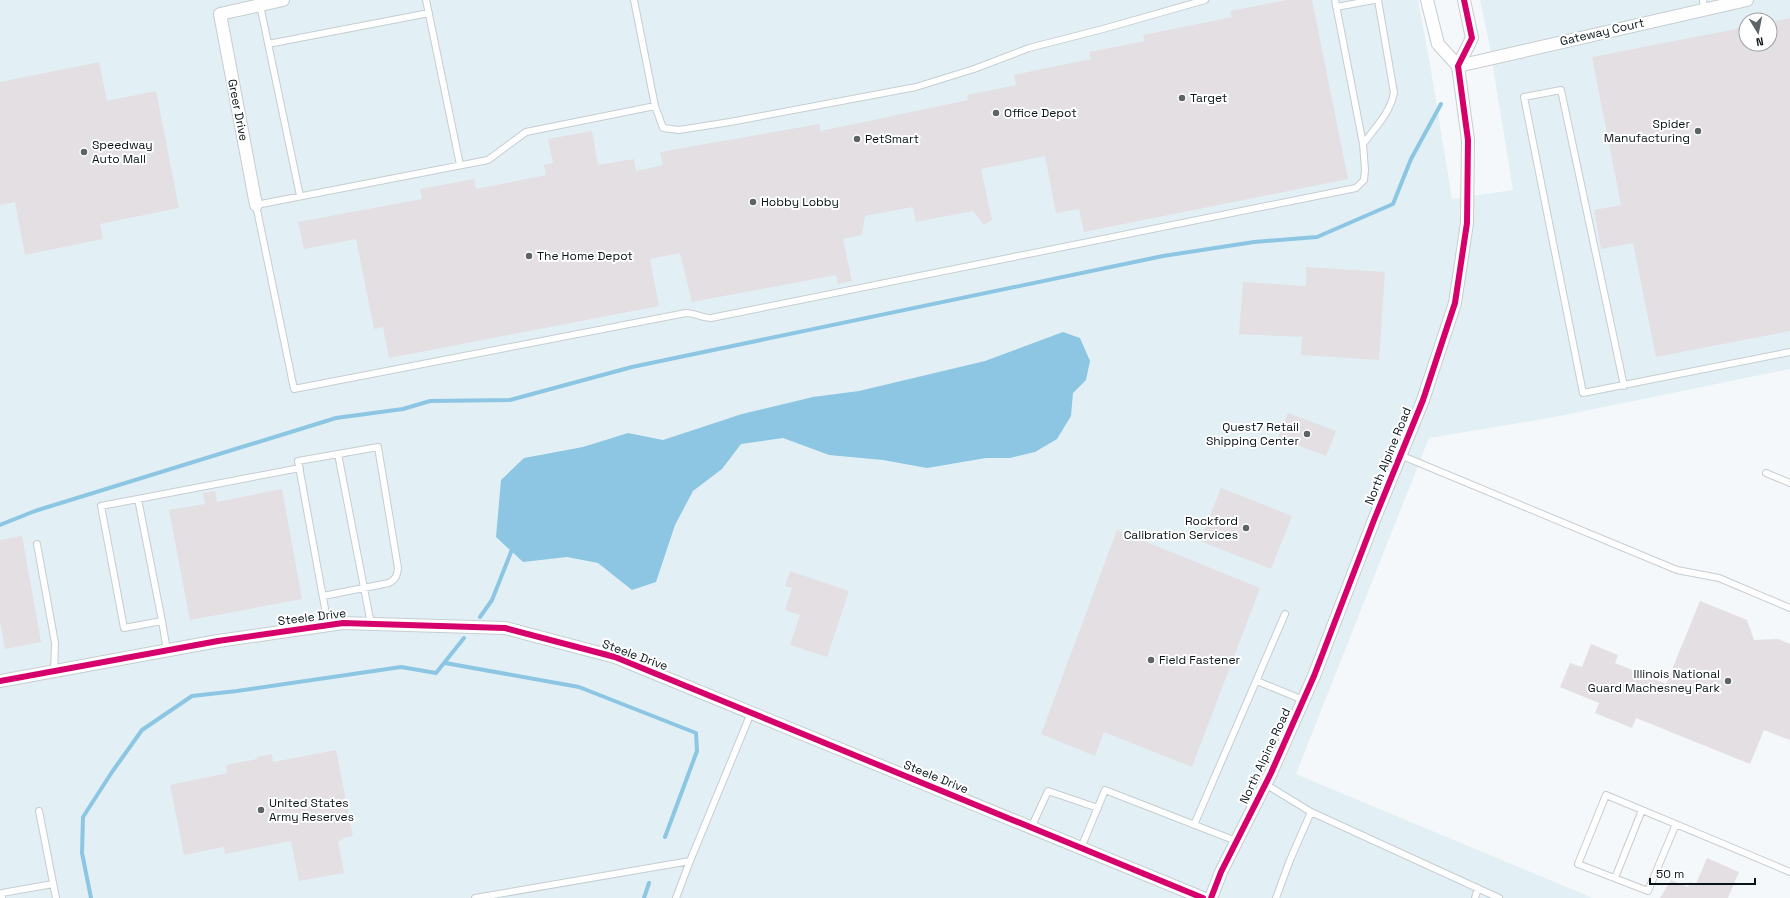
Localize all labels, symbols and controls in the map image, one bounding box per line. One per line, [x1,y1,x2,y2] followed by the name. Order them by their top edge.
[1738,12,1778,52] north arrow
[1558,15,1646,49] street label: Gateway Court
[1755,34,1765,49] text: N
[224,78,252,142] street label: Greer Drive
[1190,90,1227,106] place label: Target
[1177,93,1187,103] marker: Target
[1004,105,1077,121] place label: Office Depot
[991,108,1001,118] marker: Office Depot
[1604,116,1690,146] place label: Spider Manufacturing
[1693,126,1703,136] marker: Spider Manufacturing
[865,131,919,147] place label: PetSmart
[852,134,862,144] marker: PetSmart
[92,137,153,167] place label: Speedway Auto Mall
[79,147,89,157] marker: Speedway Auto Mall
[761,194,839,210] place label: Hobby Lobby
[748,197,758,207] marker: Hobby Lobby
[537,248,633,264] place label: The Home Depot
[524,251,534,261] marker: The Home Depot
[1361,405,1415,507] street label: North Alpine Road
[1206,419,1299,449] place label: Quest7 Retail Shipping Center
[1302,429,1312,439] marker: Quest7 Retail Shipping Center
[1124,513,1238,543] place label: Rockford Calibration Services
[1241,523,1251,533] marker: Rockford Calibration Services
[277,605,347,629] street label: Steele Drive
[600,636,670,674] street label: Steele Drive
[1159,652,1241,668] place label: Field Fastener
[1146,655,1156,665] marker: Field Fastener
[1588,666,1721,696] place label: Illinois National Guard Machesney Park
[1723,676,1733,686] marker: Illinois National Guard Machesney Park
[1236,706,1294,806] street label: North Alpine Road
[901,757,971,797] street label: Steele Drive
[269,795,354,825] place label: United States Army Reserves
[256,805,266,815] marker: United States Army Reserves
[1650,860,1755,886] scale bar
[1656,866,1684,882] text: 50 m

